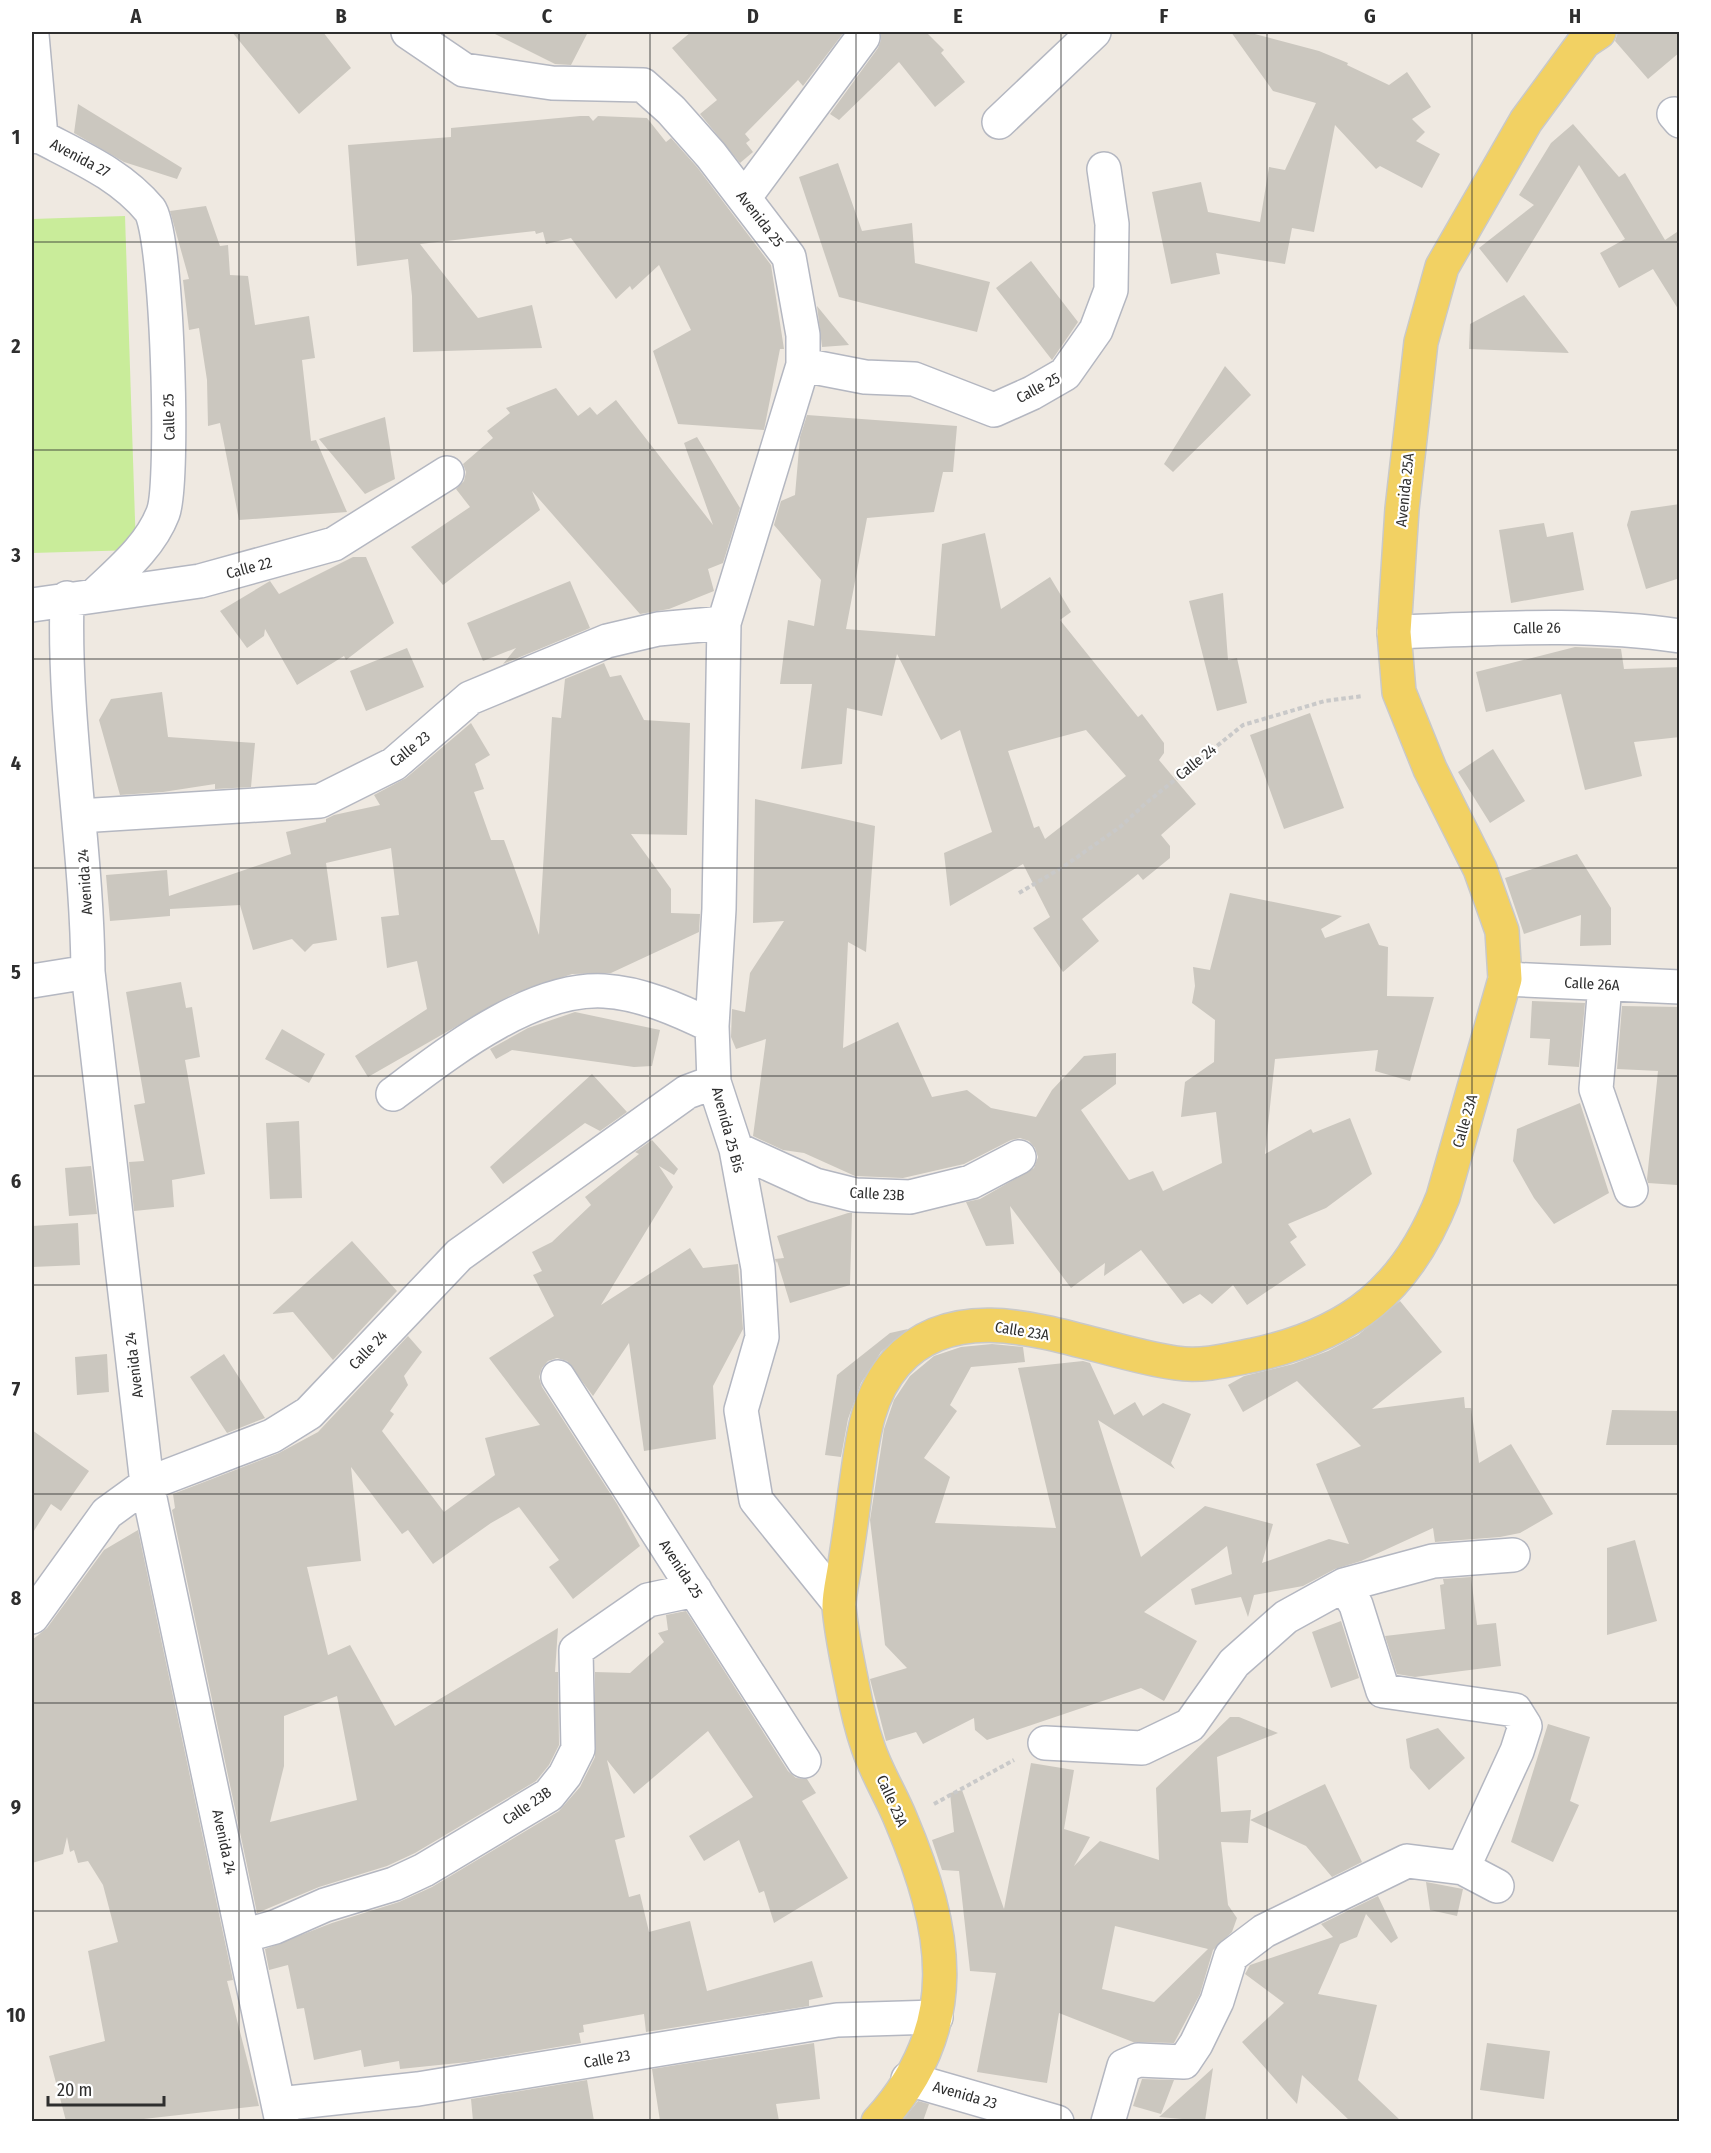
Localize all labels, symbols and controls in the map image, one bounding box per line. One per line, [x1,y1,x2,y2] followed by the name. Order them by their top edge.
[130,4,143,28] text: A
[335,4,347,28] text: B
[542,4,553,28] text: C
[747,4,759,28] text: D
[953,4,963,28] text: E
[1160,4,1169,28] text: F
[1364,4,1376,28] text: G
[1569,4,1581,28] text: H
[12,125,20,149] text: 1
[47,135,113,181] street label: Avenida 27
[733,187,787,251] street label: Avenida 25
[10,334,21,358] text: 2
[1013,369,1063,407] street label: Calle 25
[159,393,179,441] street label: Calle 25
[1392,452,1418,528] street label: Avenida 25A
[10,543,21,567] text: 3
[224,553,274,583] street label: Calle 22
[1513,619,1561,637] street label: Calle 26
[386,727,434,771] street label: Calle 23
[1172,740,1220,784] street label: Calle 24
[11,751,21,775] text: 4
[74,848,96,916] street label: Avenida 24
[11,960,21,984] text: 5
[1564,974,1620,994] street label: Calle 26A
[708,1085,748,1175] street label: Avenida 25 Bis
[1449,1092,1481,1150] street label: Calle 23A
[11,1169,21,1193] text: 6
[849,1184,905,1204] street label: Calle 23B
[994,1318,1051,1344] street label: Calle 23A
[345,1327,391,1373] street label: Calle 24
[121,1331,147,1399] street label: Avenida 24
[12,1377,21,1401] text: 7
[655,1536,707,1602] street label: Avenida 25
[11,1586,22,1610] text: 8
[873,1772,911,1830] street label: Calle 23A
[499,1783,555,1829] street label: Calle 23B
[11,1795,21,1819] text: 9
[208,1808,240,1876] street label: Avenida 24
[6,2003,26,2027] text: 10
[582,2046,632,2072] street label: Calle 23
[48,2069,164,2107] scale bar
[931,2077,999,2113] street label: Avenida 23
[57,2079,92,2101] text: 20 m

